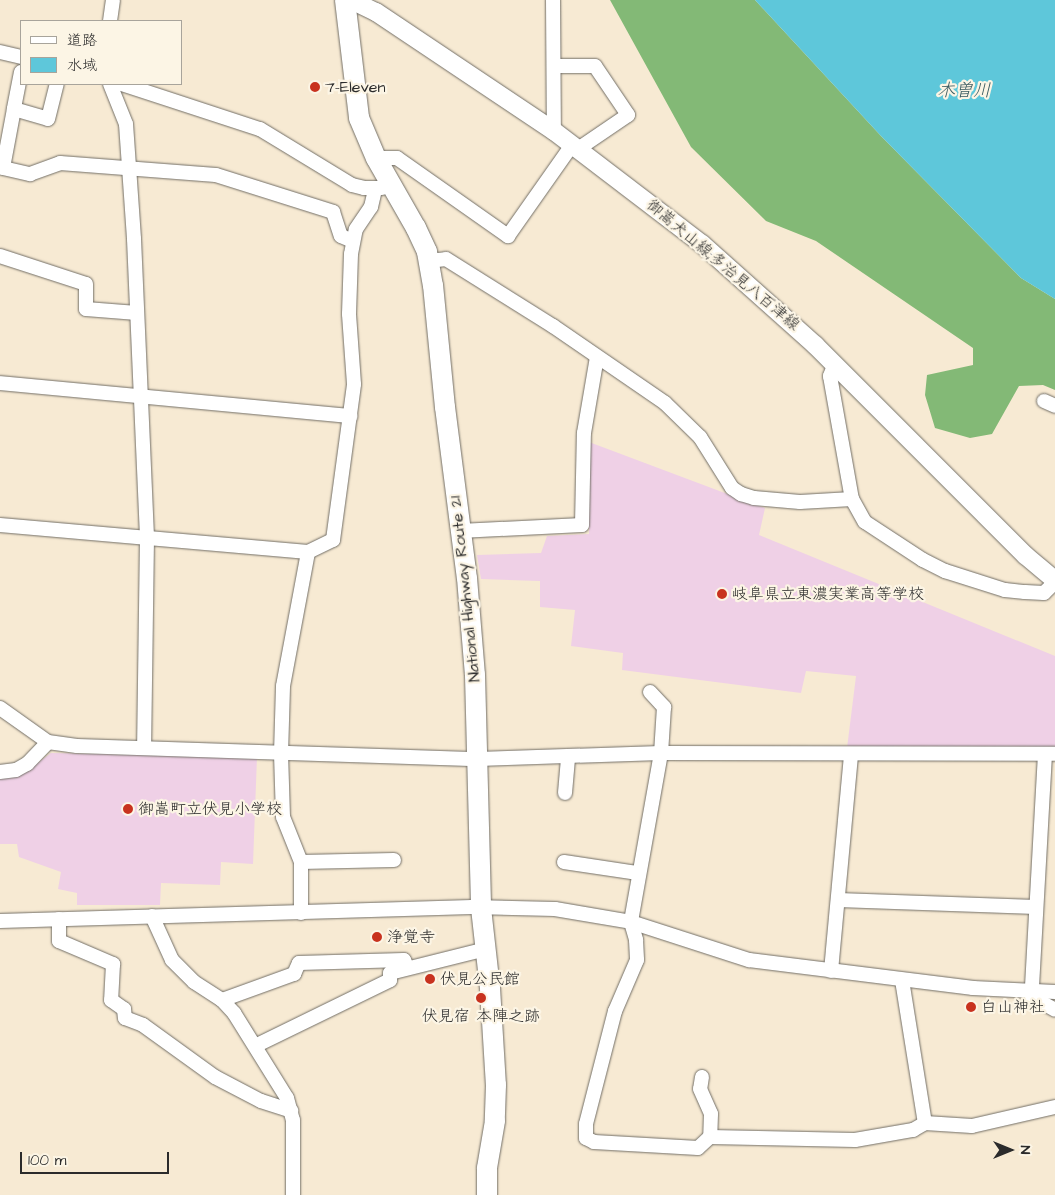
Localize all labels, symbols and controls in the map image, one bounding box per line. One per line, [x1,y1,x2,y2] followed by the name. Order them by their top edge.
[20,20,182,85] legend
[67,30,97,51] text: 道路
[67,55,97,76] text: 水域
[325,77,385,97] place label: 7-Eleven
[937,80,991,102] water label: 木曽川
[309,81,321,93] marker: 7-Eleven
[643,195,803,335] street label: 御嵩犬山線;多治見八百津線
[446,495,484,683] street label: National Highway Route 21
[732,584,924,604] place label: 岐阜県立東濃実業高等学校
[716,588,728,600] marker: 岐阜県立東濃実業高等学校
[138,799,282,819] place label: 御嵩町立伏見小学校
[122,803,134,815] marker: 御嵩町立伏見小学校
[387,927,435,947] place label: 浄覚寺
[371,931,383,943] marker: 浄覚寺
[440,969,520,989] place label: 伏見公民館
[424,973,436,985] marker: 伏見公民館
[475,992,487,1004] marker: 伏見宿 本陣之跡
[981,997,1045,1017] place label: 白山神社
[965,1001,977,1013] marker: 白山神社
[422,1006,540,1026] place label: 伏見宿 本陣之跡
[985,1125,1035,1175] north arrow
[22,1142,171,1174] scale bar
[1015,1146,1035,1154] text: N
[28,1150,67,1171] text: 100 m

